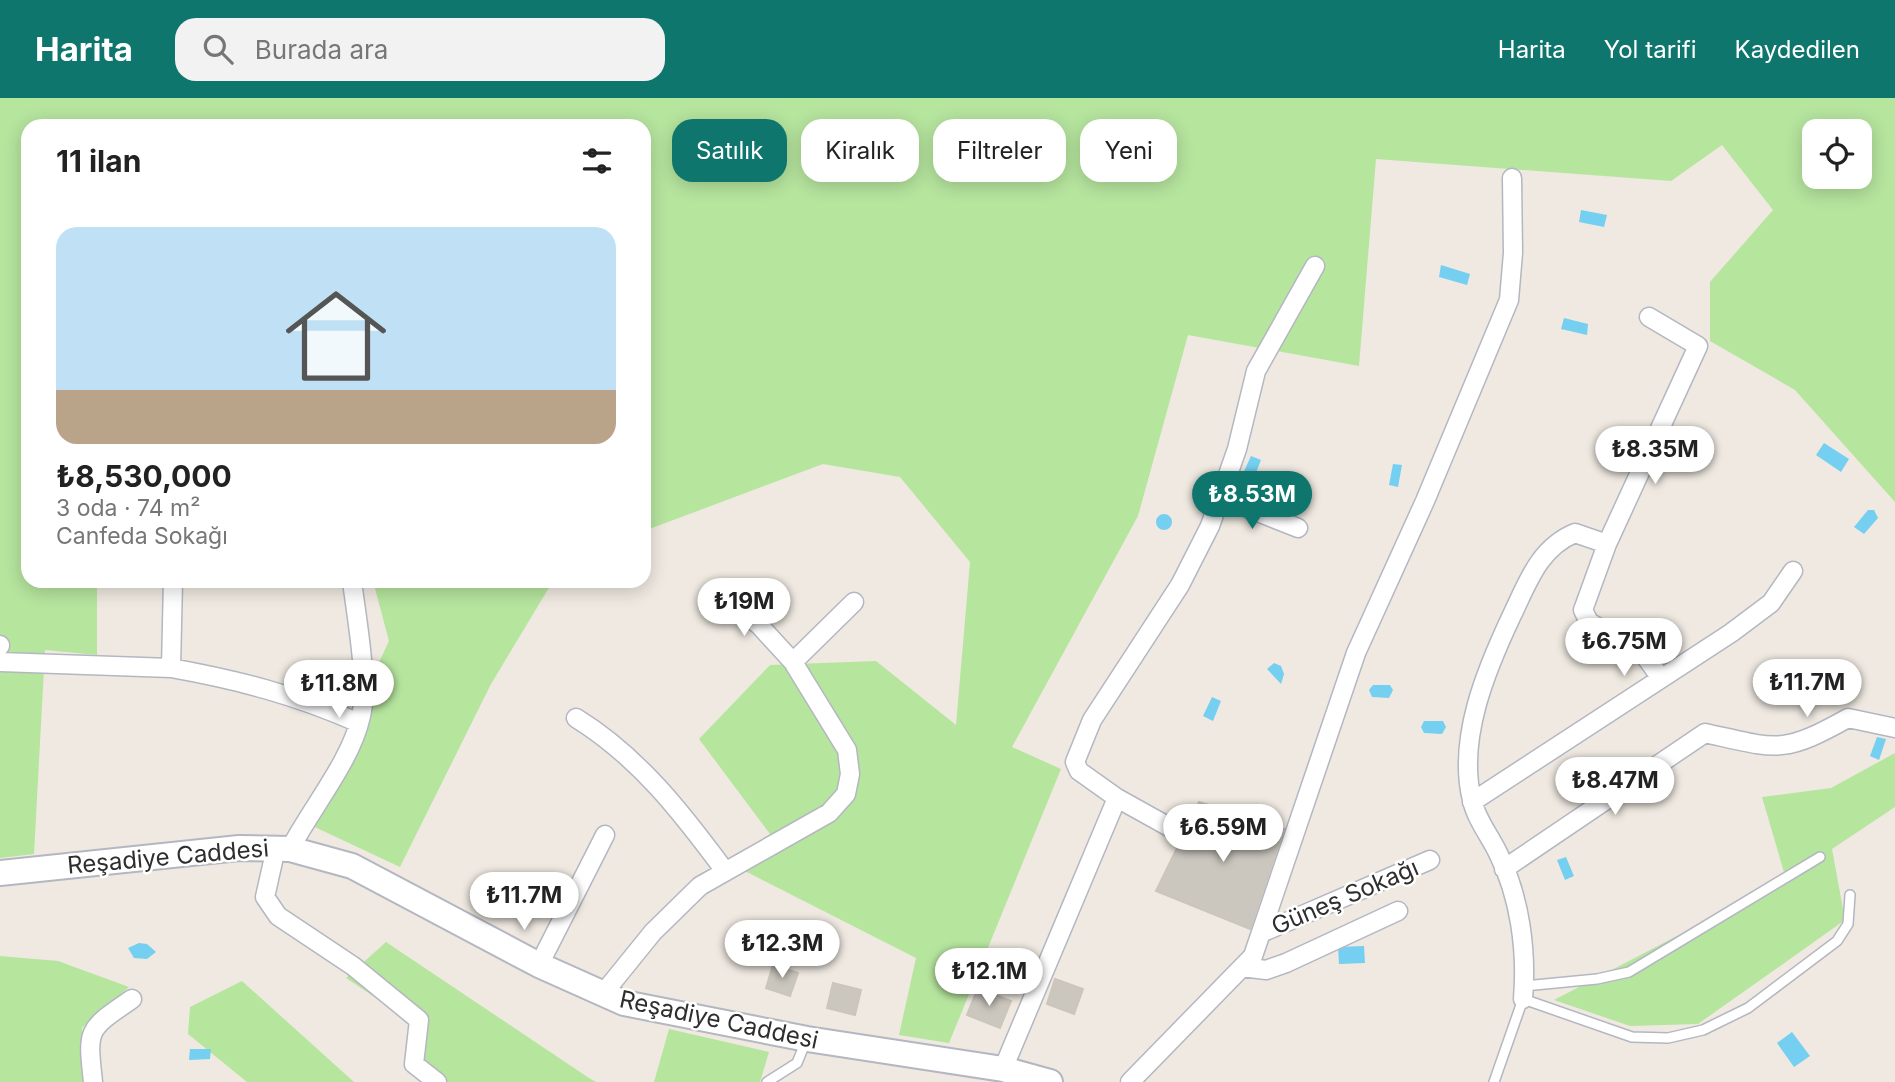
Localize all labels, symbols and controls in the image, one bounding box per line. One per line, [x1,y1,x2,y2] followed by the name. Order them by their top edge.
[175,18,665,81] search box
[35,29,133,69] text: Harita
[199,30,237,68] icon: search
[255,34,388,65] text: Burada ara
[1498,35,1566,64] text: Harita
[1604,35,1697,64] text: Yol tarifi
[1735,35,1860,64] text: Kaydedilen
[672,119,787,182] chip: Satılık
[801,119,919,182] chip: Kiralık
[933,119,1066,182] chip: Filtreler
[1080,119,1177,182] chip: Yeni
[1802,119,1872,189] map controls
[1802,119,1872,189] button: locate
[578,142,616,180] icon: filters
[56,143,141,179] text: 11 ilan
[273,273,399,399] icon: home
[1598,426,1712,486] pin: ₺8.35M
[1611,435,1699,463] text: ₺8.35M
[56,458,232,494] text: ₺8,530,000
[1195,472,1309,531] pin: ₺8.53M
[1208,480,1296,508] text: ₺8.53M
[56,494,200,522] text: 3 oda · 74 m²
[56,522,228,550] text: Canfeda Sokağı
[703,578,785,638] pin: ₺19M
[713,587,775,615] text: ₺19M
[1567,618,1681,678] pin: ₺6.75M
[1581,627,1667,655] text: ₺6.75M
[282,660,396,720] pin: ₺11.8M
[1750,660,1864,719] pin: ₺11.7M
[1769,668,1845,696] text: ₺11.7M
[300,669,378,697] text: ₺11.8M
[1558,758,1672,817] pin: ₺8.47M
[1571,766,1659,794] text: ₺8.47M
[1166,804,1280,864] pin: ₺6.59M
[1179,813,1267,841] text: ₺6.59M
[66,833,270,880] street label: Reşadiye Caddesi
[1267,853,1423,940] street label: Güneş Sokağı
[467,872,581,932] pin: ₺11.7M
[486,881,562,909] text: ₺11.7M
[725,920,839,980] pin: ₺12.3M
[741,929,823,957] text: ₺12.3M
[932,948,1046,1008] pin: ₺12.1M
[951,957,1027,985] text: ₺12.1M
[617,984,821,1055] street label: Reşadiye Caddesi

